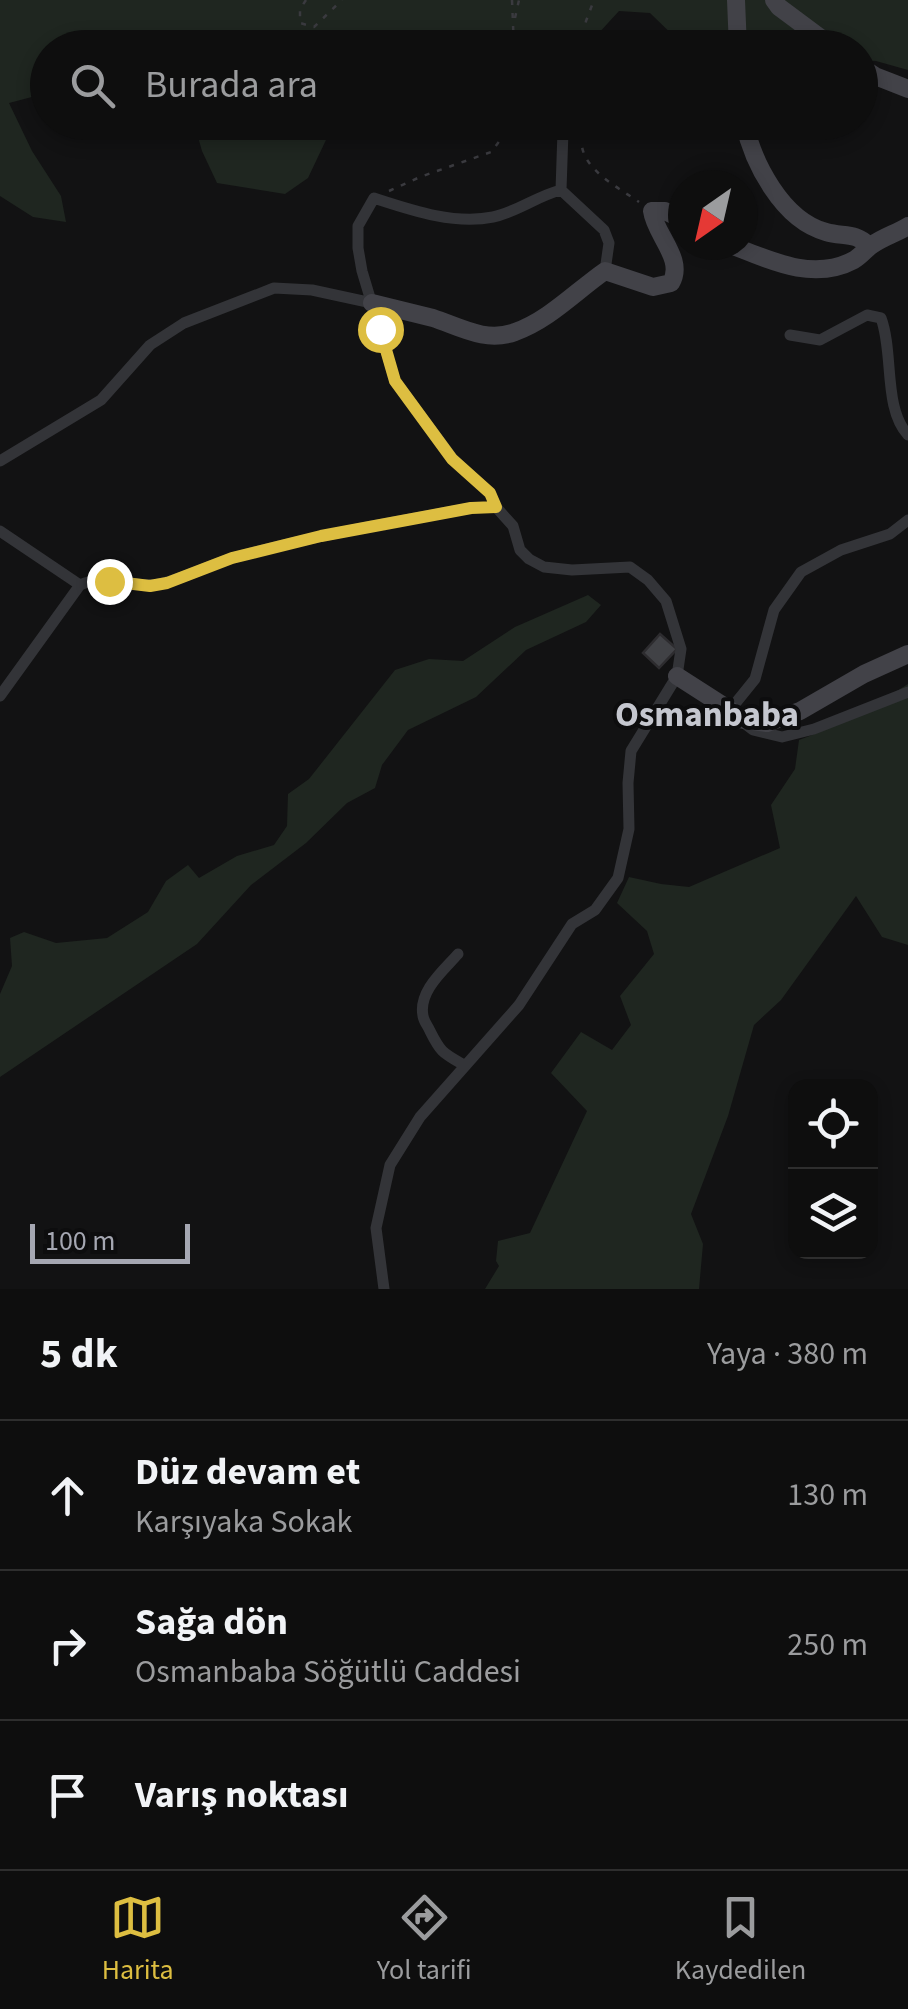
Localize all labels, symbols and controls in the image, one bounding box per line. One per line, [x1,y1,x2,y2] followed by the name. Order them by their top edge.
[30,30,878,140] search box
[65,58,120,113] icon: search
[145,58,318,112] text: Burada ara
[668,170,758,260] north arrow
[358,307,404,353] route start
[87,559,133,605] route end
[615,690,799,740] district label: Osmanbaba
[788,1079,878,1259] map controls
[788,1079,878,1169] button: locate
[788,1169,878,1259] button: layers
[30,1219,190,1264] scale bar
[45,1221,116,1261] text: 100 m
[40,1324,118,1384] text: 5 dk
[707,1331,868,1377] text: Yaya · 380 m
[135,1445,360,1499] text: Düz devam et
[40,1468,95,1523] icon: ahead
[787,1472,868,1518] text: 130 m
[135,1499,352,1545] text: Karşıyaka Sokak
[135,1595,288,1649] text: Sağa dön
[40,1618,95,1673] icon: right
[787,1622,868,1668] text: 250 m
[135,1649,521,1695] text: Osmanbaba Söğütlü Caddesi
[40,1768,95,1823] icon: arrive
[135,1768,348,1822] text: Varış noktası
[102,1890,174,1990] tab: Harita
[377,1890,472,1990] tab: Yol tarifi
[675,1890,806,1990] tab: Kaydedilen

